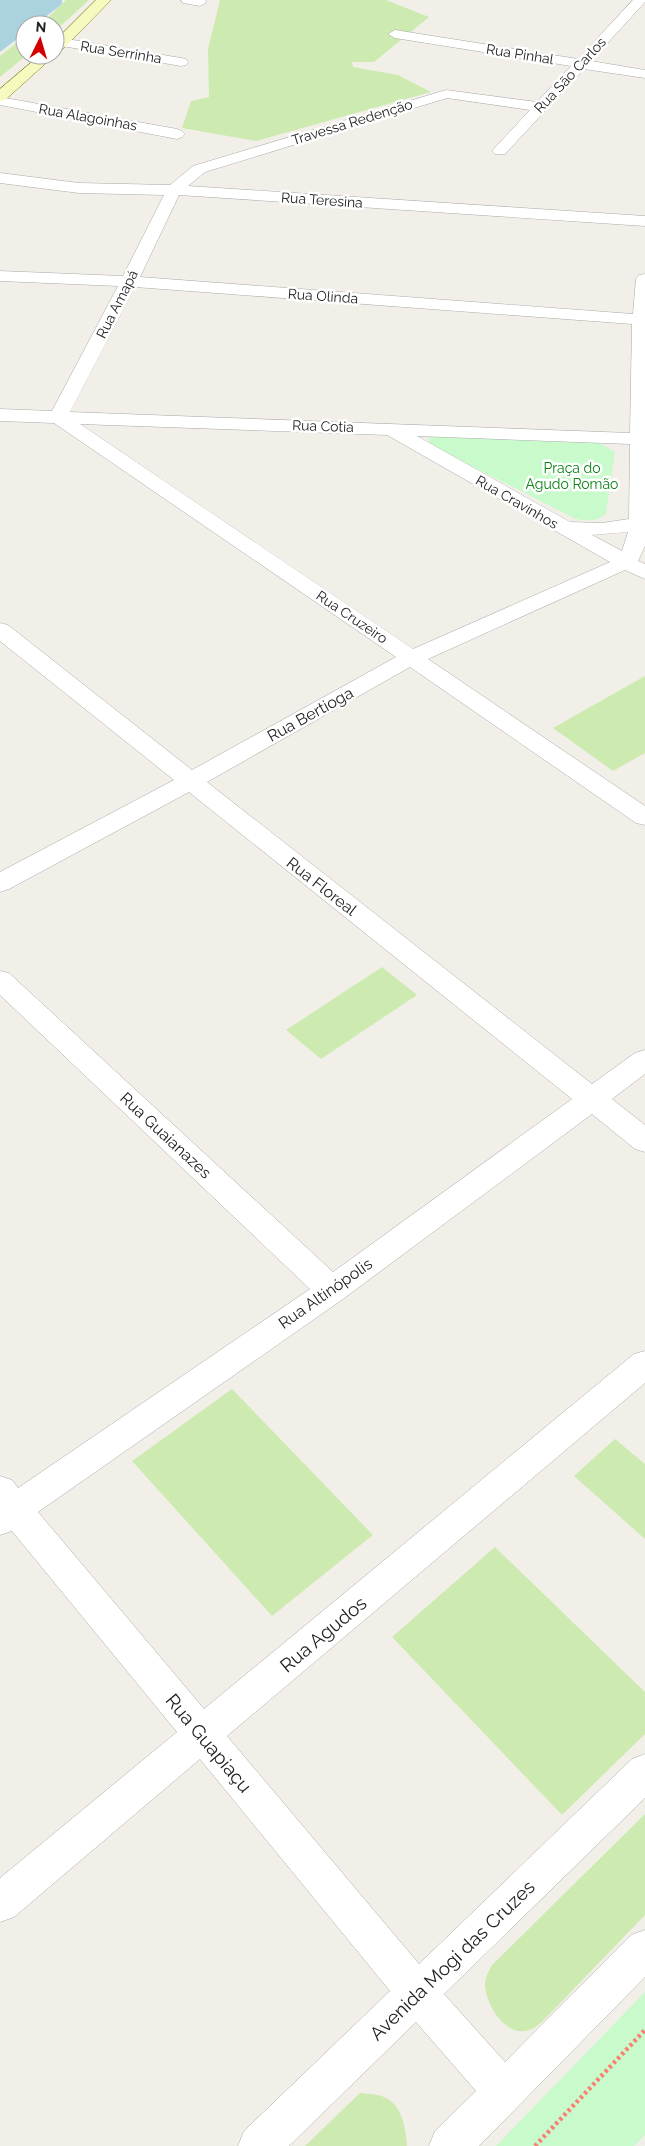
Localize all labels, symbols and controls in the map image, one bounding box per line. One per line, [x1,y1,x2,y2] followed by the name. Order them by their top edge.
[15,15,65,65] north arrow
[35,19,47,35] text: N
[531,34,609,116] street label: Rua São Carlos
[79,38,163,66] street label: Rua Serrinha
[485,41,555,67] street label: Rua Pinhal
[290,96,414,148] street label: Travessa Redenção
[37,100,139,134] street label: Rua Alagoinhas
[281,189,363,211] street label: Rua Teresina
[93,267,141,341] street label: Rua Amapá
[287,286,359,306] street label: Rua Olinda
[292,417,354,435] street label: Rua Cotia
[526,460,618,492] park label: Praça do Agudo Romão
[473,472,561,532] street label: Rua Cravinhos
[313,587,391,647] street label: Rua Cruzeiro
[264,683,357,746] street label: Rua Bertioga
[283,853,361,920] street label: Rua Floreal
[116,1088,215,1183] street label: Rua Guaianazes
[275,1254,376,1333] street label: Rua Altinópolis
[275,1591,371,1677] street label: Rua Agudos
[161,1689,257,1797] street label: Rua Guapiaçu
[365,1875,539,2045] street label: Avenida Mogi das Cruzes

